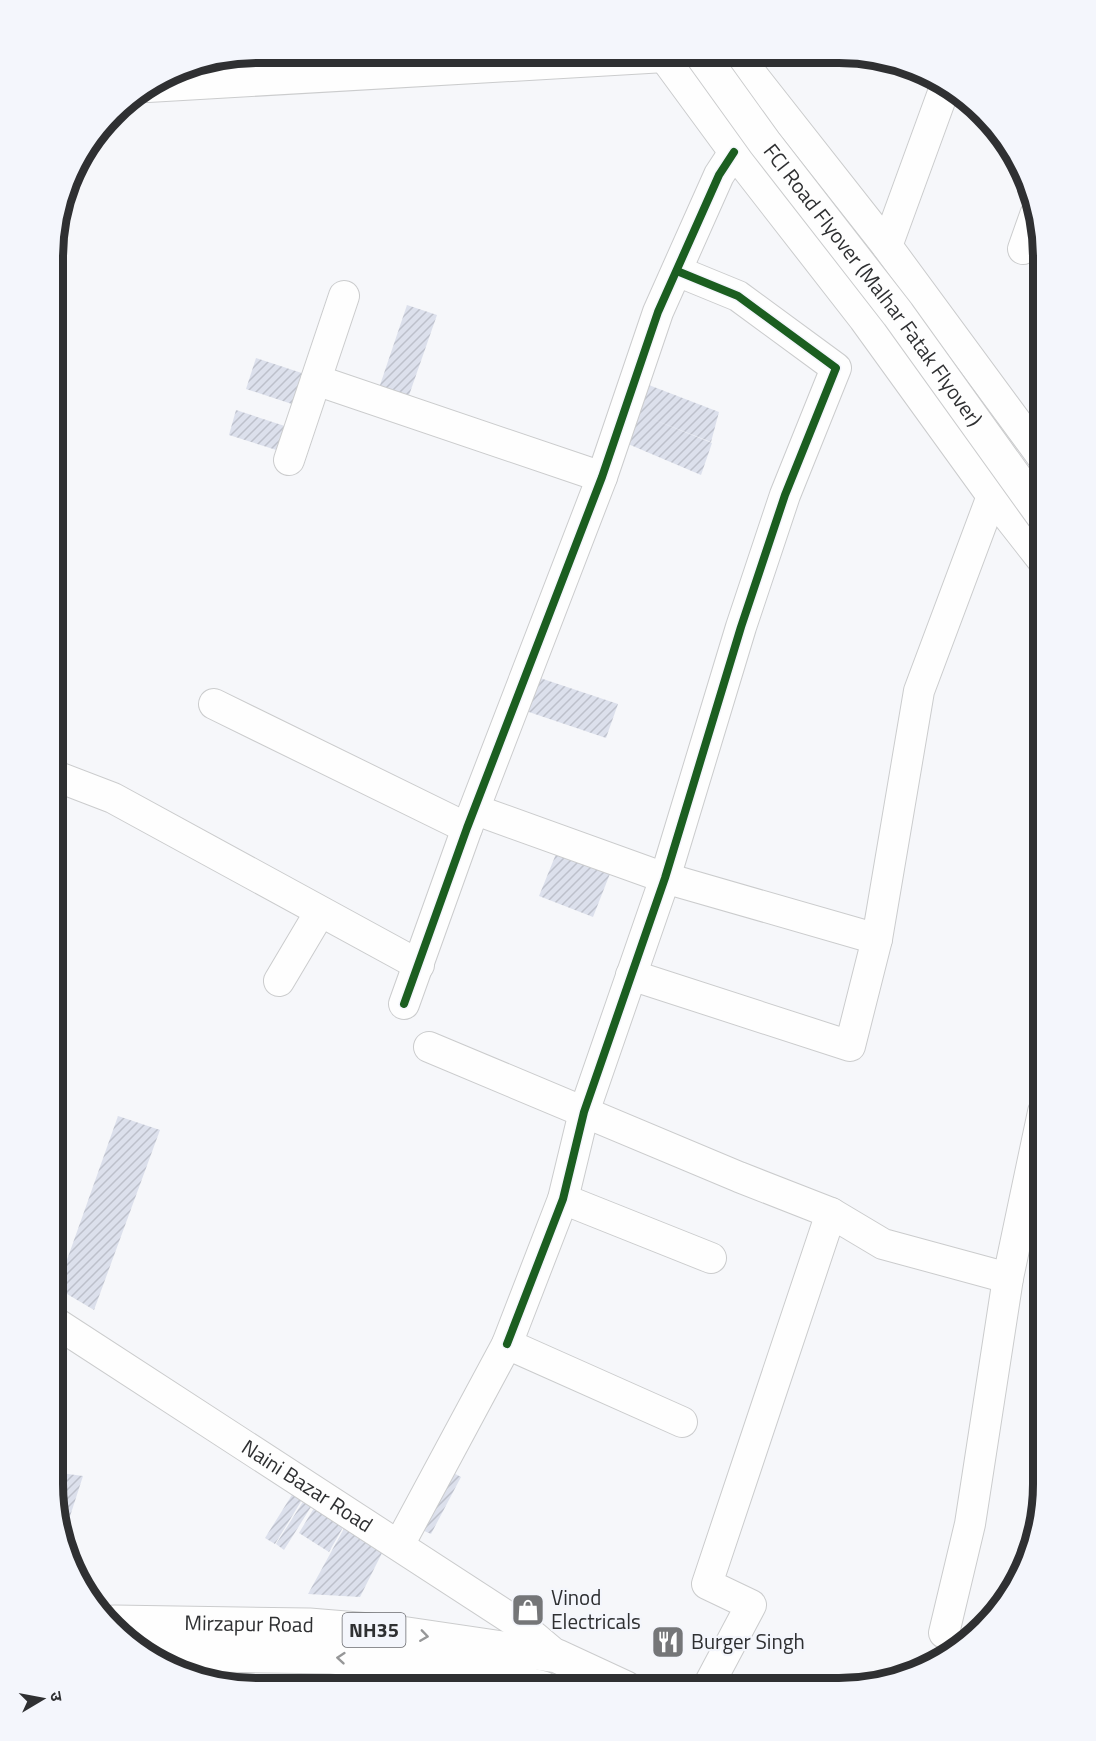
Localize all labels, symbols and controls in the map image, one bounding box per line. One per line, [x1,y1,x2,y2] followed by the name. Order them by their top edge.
[756,136,991,433] street label: FCI Road Flyover (Malhar Fatak Flyover)
[236,1431,380,1540] street label: Naini Bazar Road
[551,1581,641,1637] place label: Vinod Electricals
[510,1592,546,1628] shop icon: Vinod Electricals
[184,1606,314,1640] street label: Mirzapur Road
[342,1613,406,1647] road number: NH35
[650,1624,686,1660] restaurant icon: Burger Singh
[691,1625,805,1657] place label: Burger Singh
[420,1630,429,1642] one-way arrow
[336,1652,345,1665] one-way arrow
[12,1669,72,1729] north arrow
[44,1690,70,1704] text: उ

